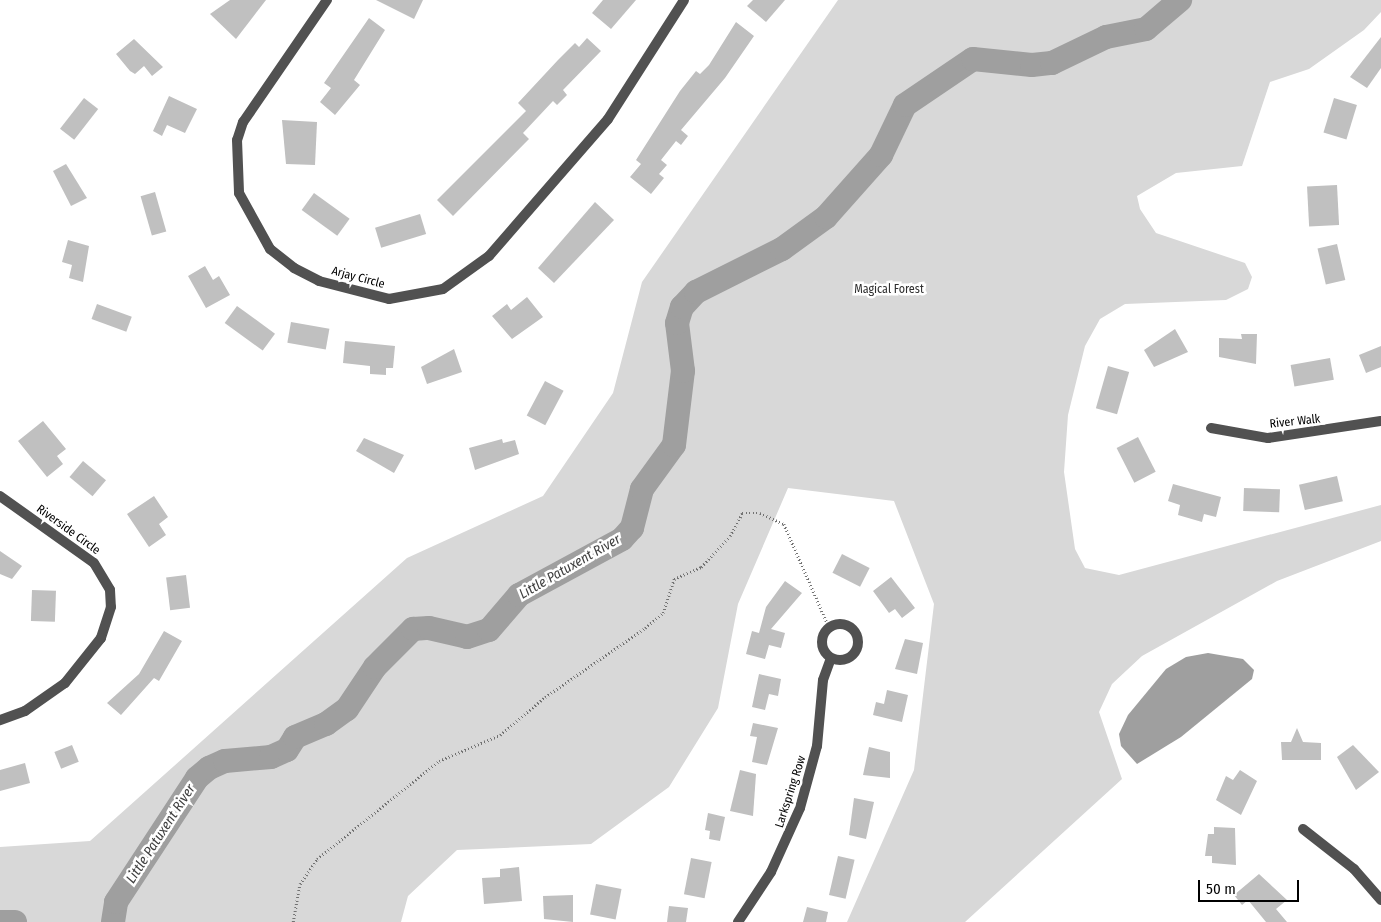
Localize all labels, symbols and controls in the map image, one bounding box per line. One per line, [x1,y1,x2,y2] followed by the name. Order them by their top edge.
[330,264,386,292] street label: Arjay Circle
[854,283,924,297] park label: Magical Forest
[1269,412,1321,432] street label: River Walk
[33,502,103,558] street label: Riverside Circle
[516,531,624,603] water label: Little Patuxent River
[773,754,809,830] street label: Larkspring Row
[123,781,199,887] water label: Little Patuxent River
[1201,870,1302,902] scale bar
[1206,880,1236,898] text: 50 m

